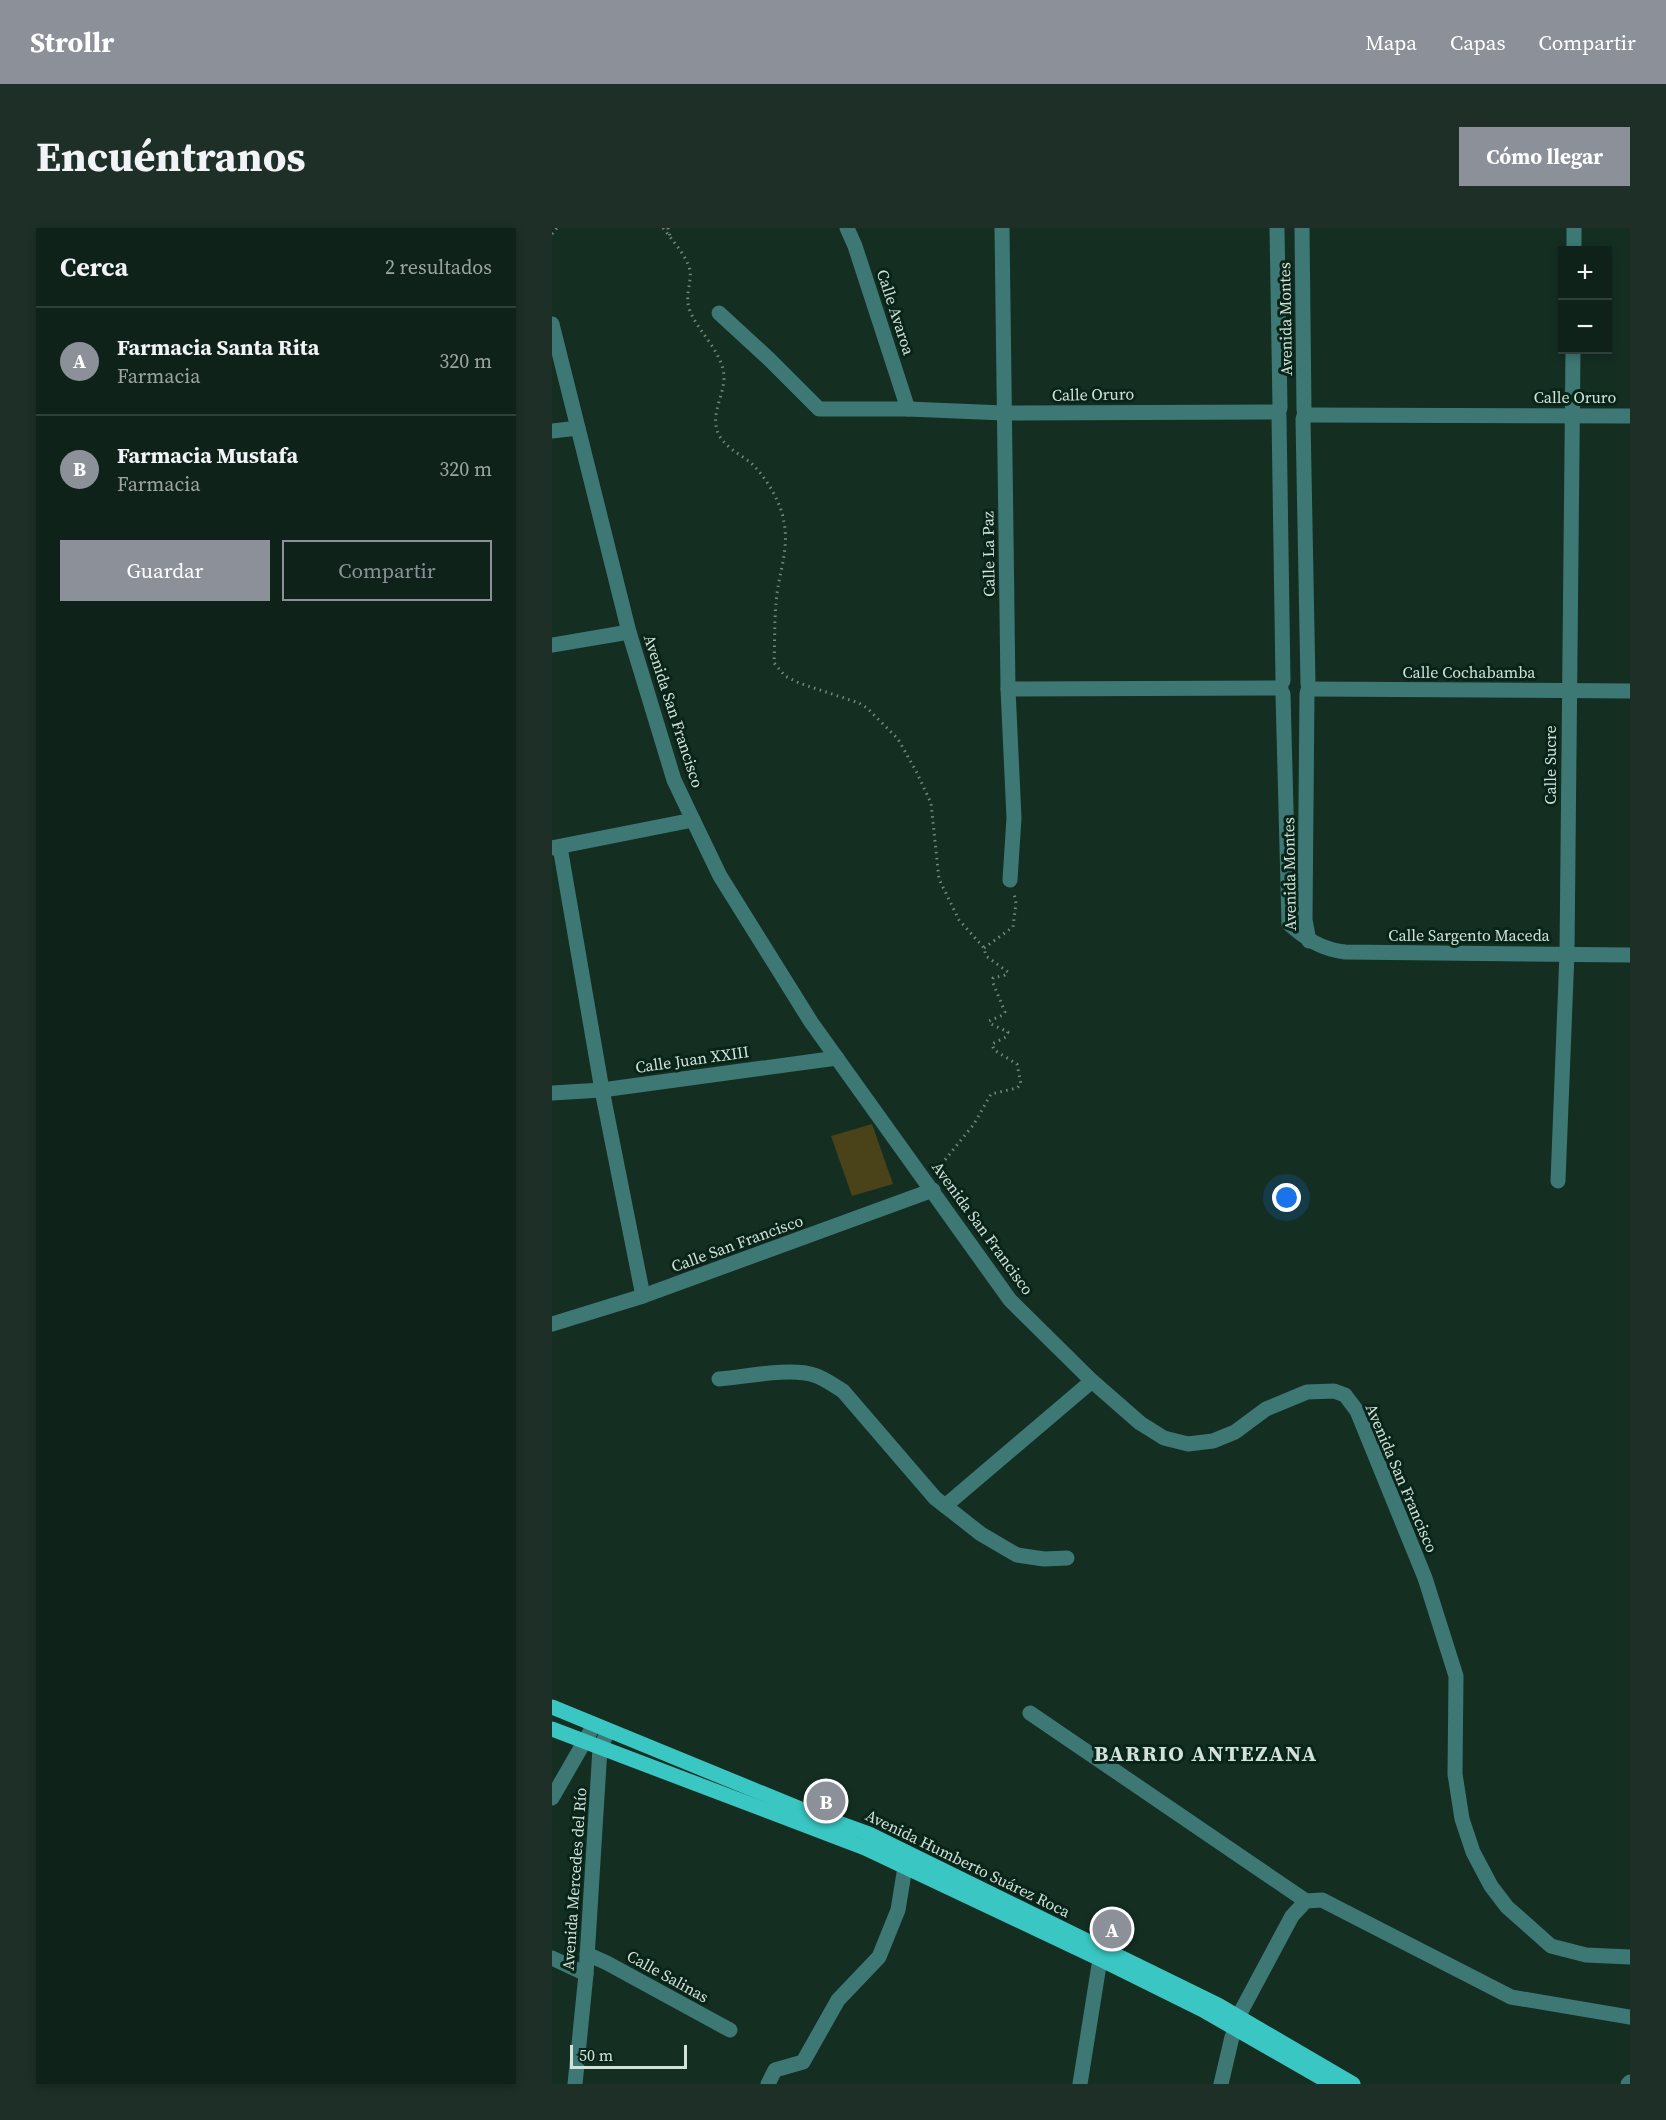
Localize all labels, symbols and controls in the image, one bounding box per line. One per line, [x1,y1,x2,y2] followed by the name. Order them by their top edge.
[30,23,114,61] text: Strollr
[1365,28,1417,57] text: Mapa
[1450,28,1506,57] text: Capas
[1539,28,1636,57] text: Compartir
[36,127,306,185] text: Encuéntranos
[1459,127,1630,186] button: Cómo llegar
[1558,246,1612,354] map controls
[1558,246,1612,300] button: +
[60,249,128,285] text: Cerca
[385,253,492,281] text: 2 resultados
[1273,262,1297,376] street label: Avenida Montes
[872,266,920,358] street label: Calle Avaroa
[1558,300,1612,354] button: −
[117,332,319,362] text: Farmacia Santa Rita
[73,347,86,375] text: A
[439,347,492,375] text: 320 m
[117,362,200,390] text: Farmacia
[1052,382,1135,406] street label: Calle Oruro
[1534,386,1616,408] street label: Calle Oruro
[117,440,298,470] text: Farmacia Mustafa
[73,455,86,483] text: B
[439,455,492,483] text: 320 m
[117,470,200,498] text: Farmacia
[976,511,1000,597] street label: Calle La Paz
[60,540,270,601] button: Guardar
[282,540,492,601] button: Compartir
[639,632,709,791] street label: Avenida San Francisco
[1402,661,1536,683] street label: Calle Cochabamba
[1539,725,1561,805] street label: Calle Sucre
[1277,817,1301,931] street label: Avenida Montes
[1388,924,1551,946] street label: Calle Sargento Maceda
[634,1040,750,1078] street label: Calle Juan XXIII
[927,1157,1039,1299] street label: Avenida San Francisco
[1272,1183,1301,1212] your location
[668,1209,806,1277] street label: Calle San Francisco
[1361,1400,1443,1556] street label: Avenida San Francisco
[1094,1738,1318,1768] district label: BARRIO ANTEZANA
[806,1778,846,1824] pin: B
[557,1787,591,1971] street label: Avenida Mercedes del Río
[862,1804,1075,1923] street label: Avenida Humberto Suárez Roca
[1092,1906,1132,1952] pin: A
[623,1944,713,2008] street label: Calle Salinas
[570,2042,687,2070] scale bar
[579,2044,613,2066] text: 50 m

